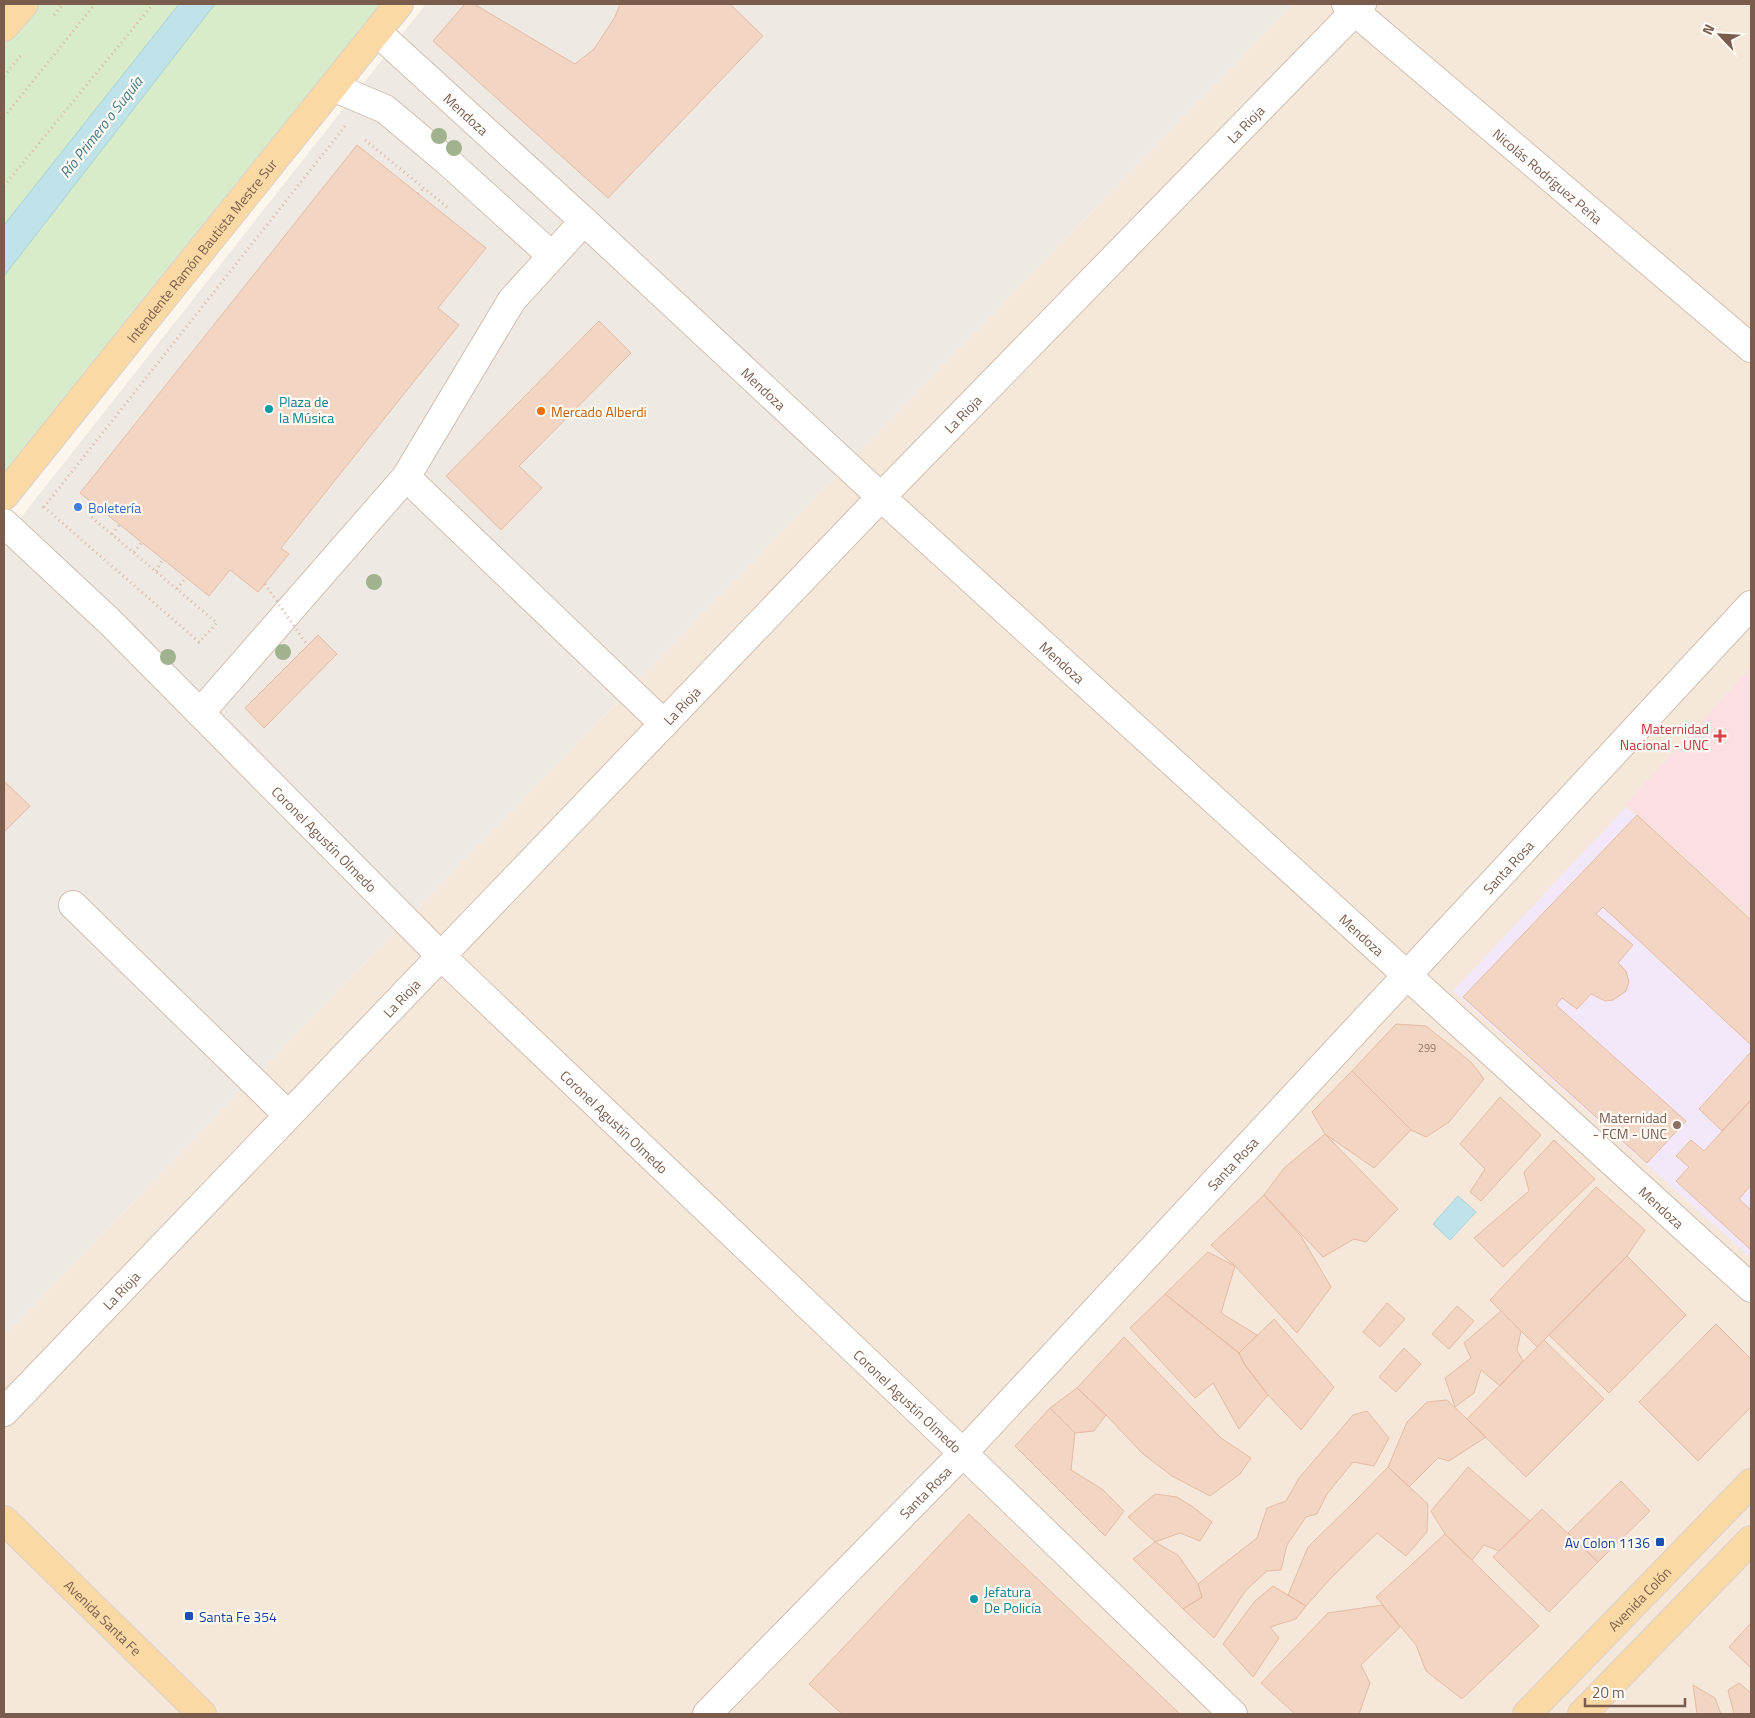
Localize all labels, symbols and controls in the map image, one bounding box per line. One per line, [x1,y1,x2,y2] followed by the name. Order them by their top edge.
[1695,10,1745,60] north arrow
[1696,20,1719,38] text: N
[54,70,149,183] water label: Río Primero o Suquía
[439,87,494,140] street label: Mendoza
[1222,100,1269,147] street label: La Rioja
[1489,123,1607,228] street label: Nicolás Rodríguez Peña
[121,154,282,347] street label: Intendente Ramón Bautista Mestre Sur
[737,362,791,414] street label: Mendoza
[939,390,986,437] street label: La Rioja
[279,391,334,428] place label: Plaza de la Música
[551,401,647,422] place label: Mercado Alberdi
[263,403,275,415] marker: Plaza de la Música
[535,405,547,417] marker: Mercado Alberdi
[88,497,141,518] place label: Boletería
[72,501,84,513] marker: Boletería
[1035,636,1090,688] street label: Mendoza
[658,681,705,729] street label: La Rioja
[1620,718,1709,755] place label: Maternidad Nacional - UNC
[1713,729,1727,743] marker: Maternidad Nacional - UNC
[267,781,382,896] street label: Coronel Agustín Olmedo
[1478,835,1538,898] street label: Santa Rosa
[1335,908,1389,961] street label: Mendoza
[378,974,425,1021] street label: La Rioja
[1418,1040,1436,1056] house number: 299
[556,1065,673,1178] street label: Coronel Agustín Olmedo
[1593,1107,1667,1144] place label: Maternidad - FCM - UNC
[1671,1119,1683,1131] marker: Maternidad - FCM - UNC
[1202,1132,1263,1195] street label: Santa Rosa
[1635,1181,1689,1233] street label: Mendoza
[97,1266,144,1314] street label: La Rioja
[849,1344,967,1457] street label: Coronel Agustín Olmedo
[894,1461,956,1523] street label: Santa Rosa
[1565,1532,1650,1553] place label: Av Colon 1136
[1654,1536,1666,1548] marker: Av Colon 1136
[1603,1561,1675,1636] street label: Avenida Colón
[60,1574,147,1660] street label: Avenida Santa Fe
[984,1581,1041,1618] place label: Jefatura De Policía
[968,1593,980,1605] marker: Jefatura De Policía
[199,1606,277,1627] place label: Santa Fe 354
[183,1610,195,1622] marker: Santa Fe 354
[1585,1676,1685,1708] scale bar
[1592,1681,1625,1704] text: 20 m

